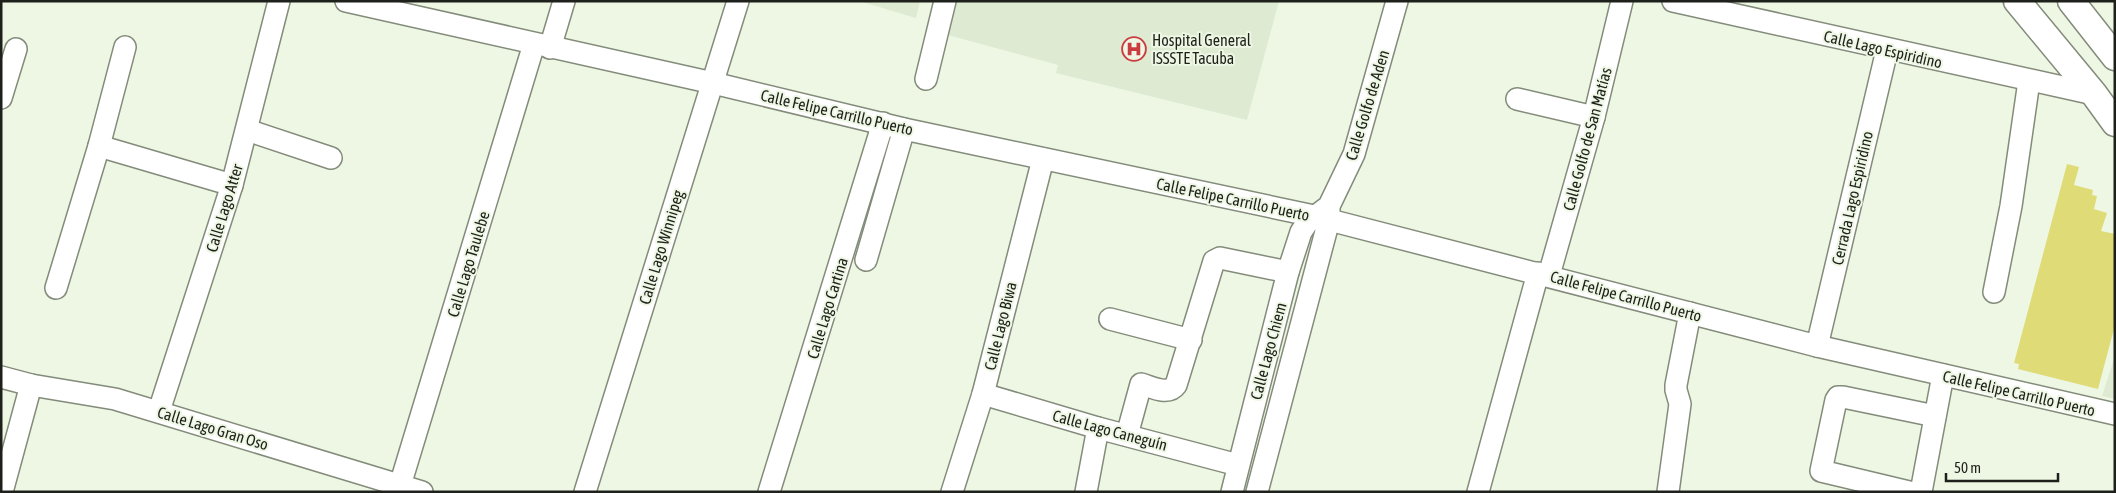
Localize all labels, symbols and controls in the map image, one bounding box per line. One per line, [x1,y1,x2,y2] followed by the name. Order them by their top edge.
[1822,27,1944,72] street label: Calle Lago Espiridino
[1152,31,1252,67] place label: Hospital General ISSSTE Tacuba
[1121,36,1147,62] hospital icon: Hospital General ISSSTE Tacuba
[1342,48,1392,162] street label: Calle Golfo de Aden
[1559,65,1615,213] street label: Calle Golfo de San Matías
[759,86,915,139] street label: Calle Felipe Carrillo Puerto
[1828,129,1877,267] street label: Cerrada Lago Espiridino
[202,161,247,255] street label: Calle Lago Atter
[1155,174,1311,225] street label: Calle Felipe Carrillo Puerto
[635,188,688,307] street label: Calle Lago Winnipeg
[443,209,494,319] street label: Calle Lago Taulebe
[803,255,852,361] street label: Calle Lago Cartina
[1548,267,1704,326] street label: Calle Felipe Carrillo Puerto
[980,280,1021,372] street label: Calle Lago Biwa
[1246,300,1291,402] street label: Calle Lago Chiem
[1941,367,2097,420] street label: Calle Felipe Carrillo Puerto
[155,403,271,454] street label: Calle Lago Gran Oso
[1050,406,1169,455] street label: Calle Lago Caneguín
[1946,450,2058,482] scale bar
[1954,459,1981,476] text: 50 m

